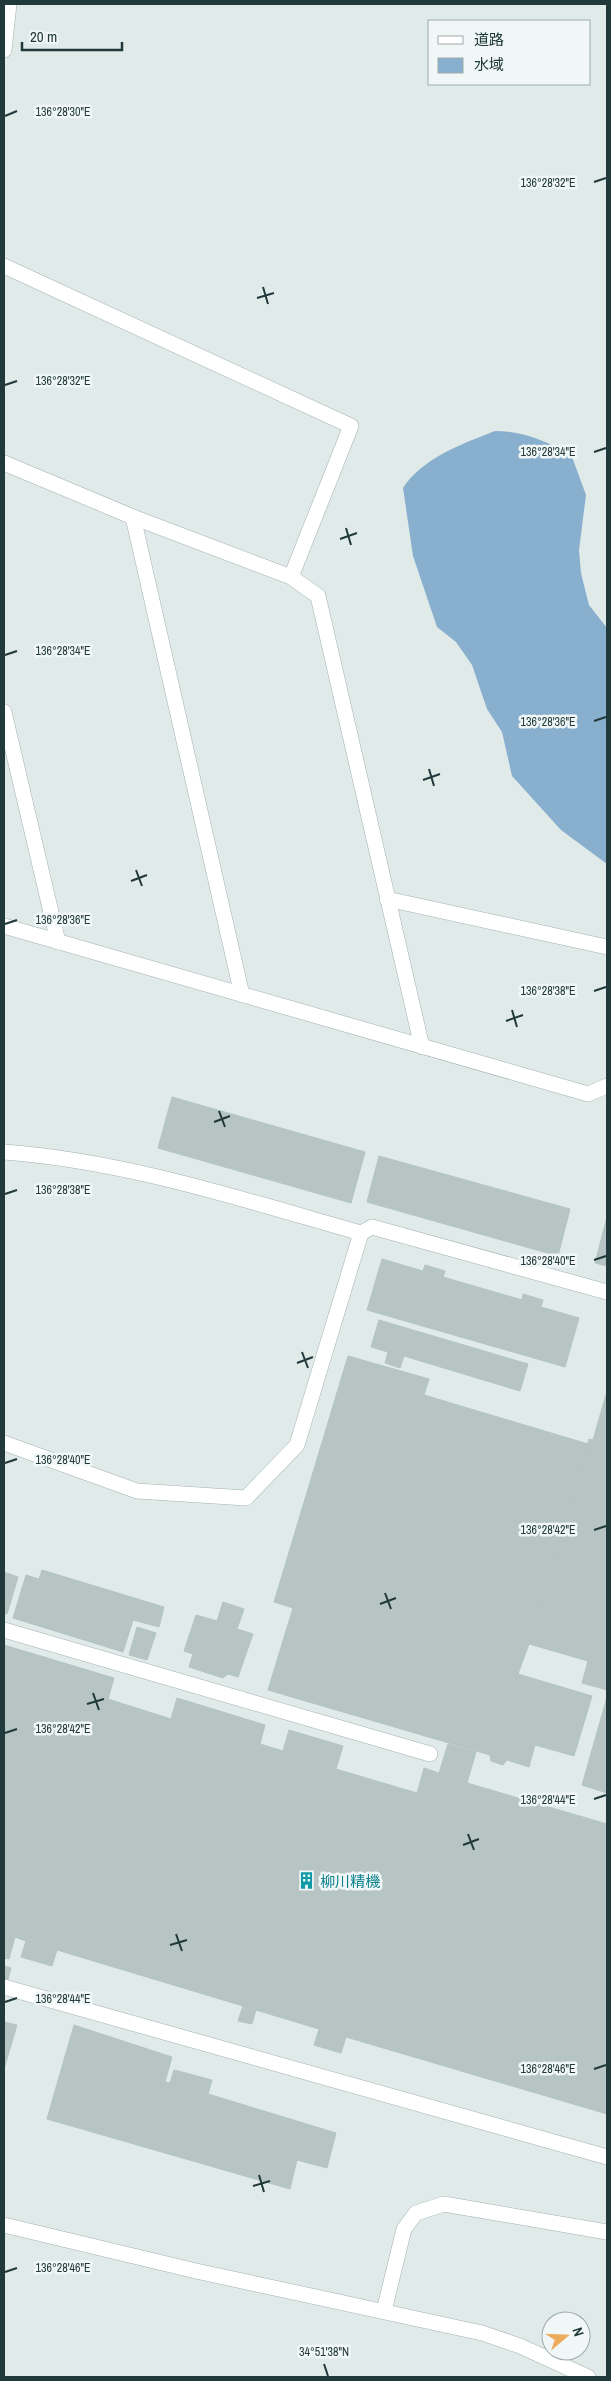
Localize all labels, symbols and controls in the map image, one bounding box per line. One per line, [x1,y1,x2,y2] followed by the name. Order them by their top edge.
[22,20,122,52] scale bar
[428,20,591,85] legend
[30,26,57,47] text: 20 m
[474,29,504,50] text: 道路
[474,54,504,75] text: 水域
[35,104,91,120] text: 136°28'30"E
[520,175,576,191] text: 136°28'32"E
[35,373,91,389] text: 136°28'32"E
[520,444,576,460] text: 136°28'34"E
[35,643,91,659] text: 136°28'34"E
[520,714,576,730] text: 136°28'36"E
[35,912,91,928] text: 136°28'36"E
[520,983,576,999] text: 136°28'38"E
[35,1182,91,1198] text: 136°28'38"E
[520,1253,576,1269] text: 136°28'40"E
[35,1452,91,1468] text: 136°28'40"E
[520,1522,576,1538] text: 136°28'42"E
[35,1721,91,1737] text: 136°28'42"E
[520,1792,576,1808] text: 136°28'44"E
[296,1871,316,1891] building icon: 柳川精機
[320,1871,380,1892] place label: 柳川精機
[35,1991,91,2007] text: 136°28'44"E
[520,2061,576,2077] text: 136°28'46"E
[35,2260,91,2276] text: 136°28'46"E
[541,2311,591,2361] north arrow
[568,2325,588,2339] text: N
[299,2344,349,2360] text: 34°51'38"N

